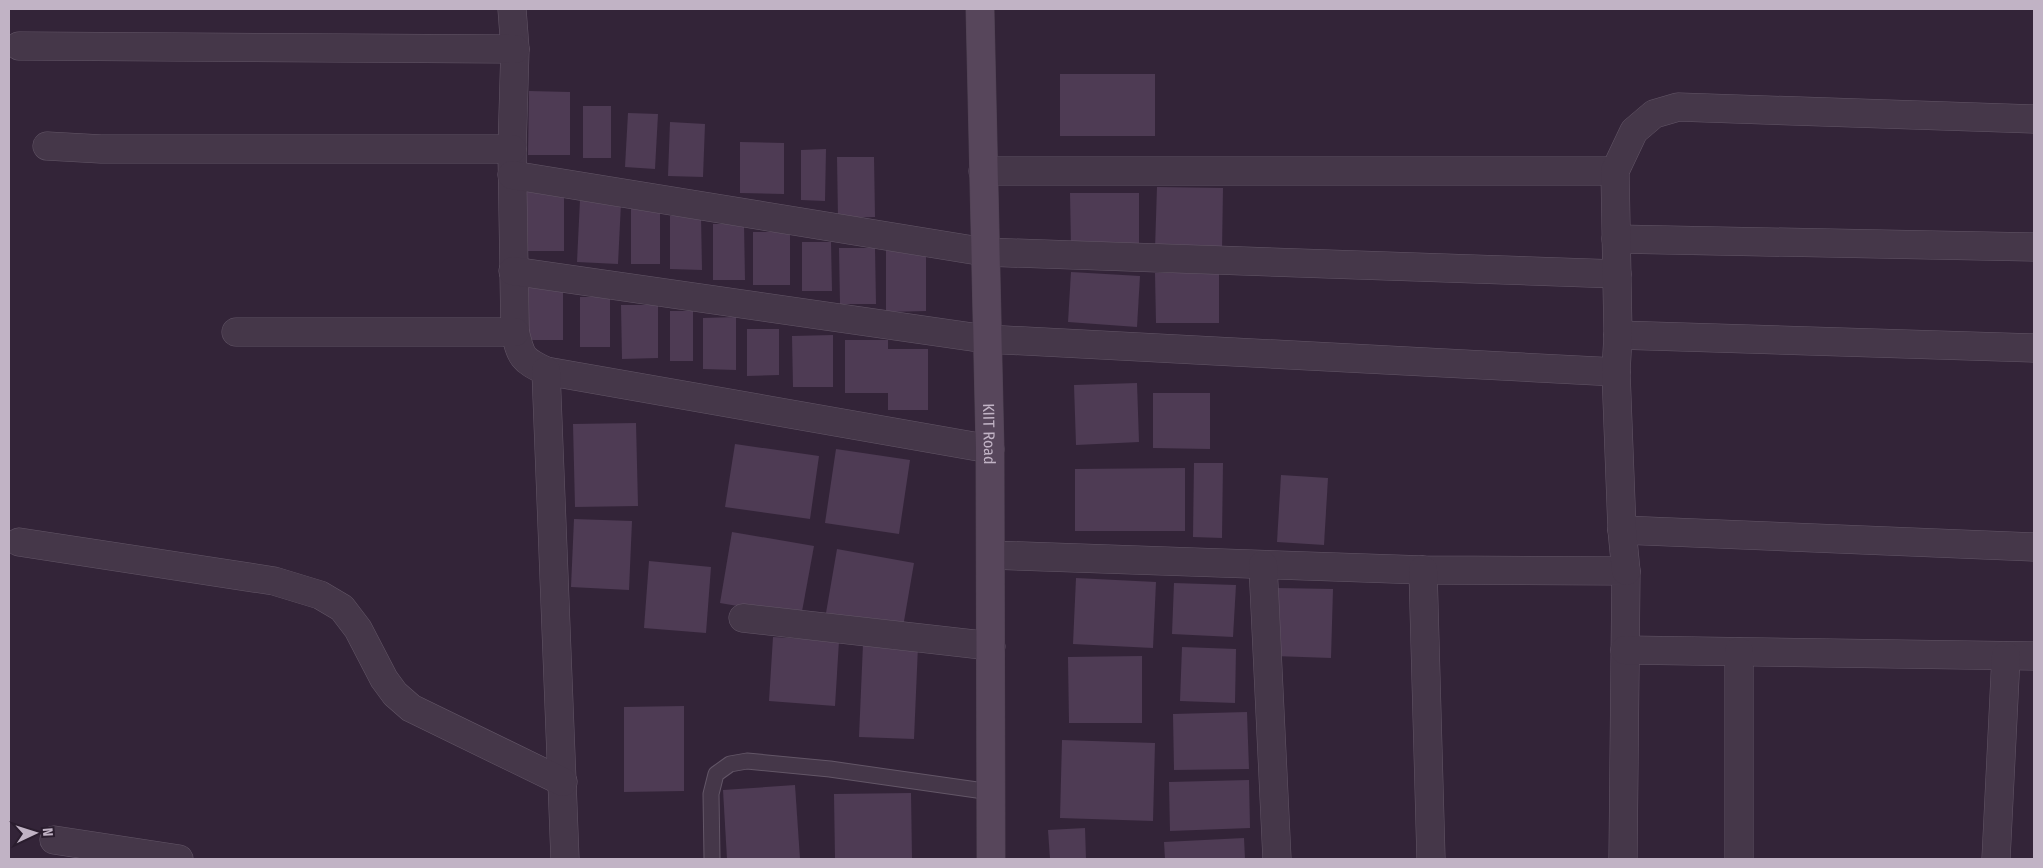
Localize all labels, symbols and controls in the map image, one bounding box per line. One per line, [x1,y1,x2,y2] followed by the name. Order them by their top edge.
[979,403,999,465] street label: KIIT Road
[10,808,60,858] north arrow
[39,827,56,837] text: N

